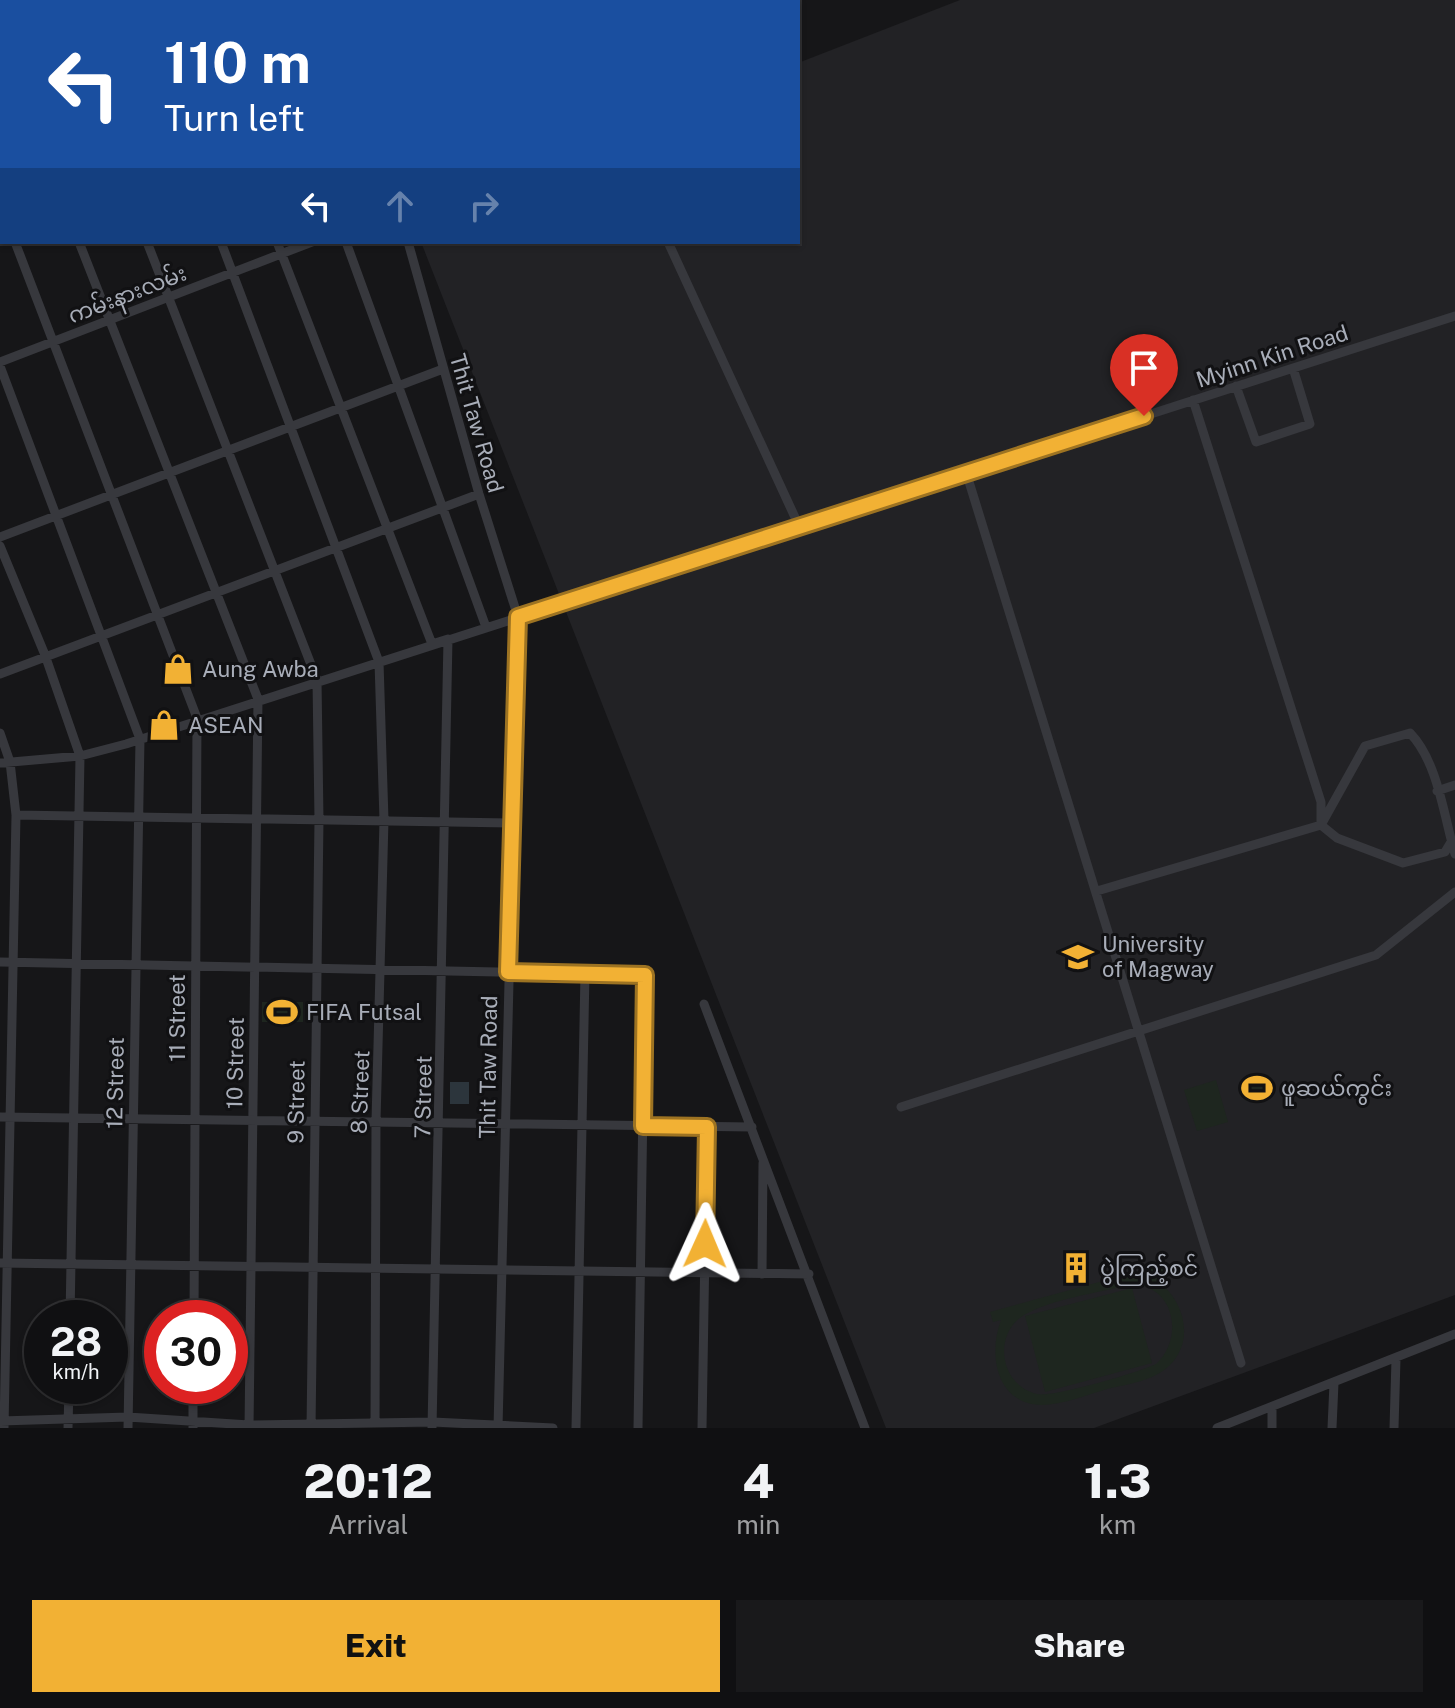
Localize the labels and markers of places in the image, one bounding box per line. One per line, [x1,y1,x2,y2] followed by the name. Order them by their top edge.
[1110,334,1178,416] pin
[161,652,195,686] shop icon: Aung Awba
[202,656,319,682] place label: Aung Awba
[147,708,181,742] shop icon: ASEAN
[188,712,264,738] place label: ASEAN
[1102,931,1214,982] place label: University of Magway
[1061,940,1095,974] school or university icon: University of Magway
[265,995,299,1029] sports icon: FIFA Futsal
[306,999,422,1025] place label: FIFA Futsal
[1240,1071,1274,1105] sports icon: ဖူဆယ်ကွင်း
[1281,1073,1392,1106] place label: ဖူဆယ်ကွင်း
[1059,1251,1093,1285] building icon: ပွဲကြည့်စင်
[1100,1253,1198,1286] place label: ပွဲကြည့်စင်

